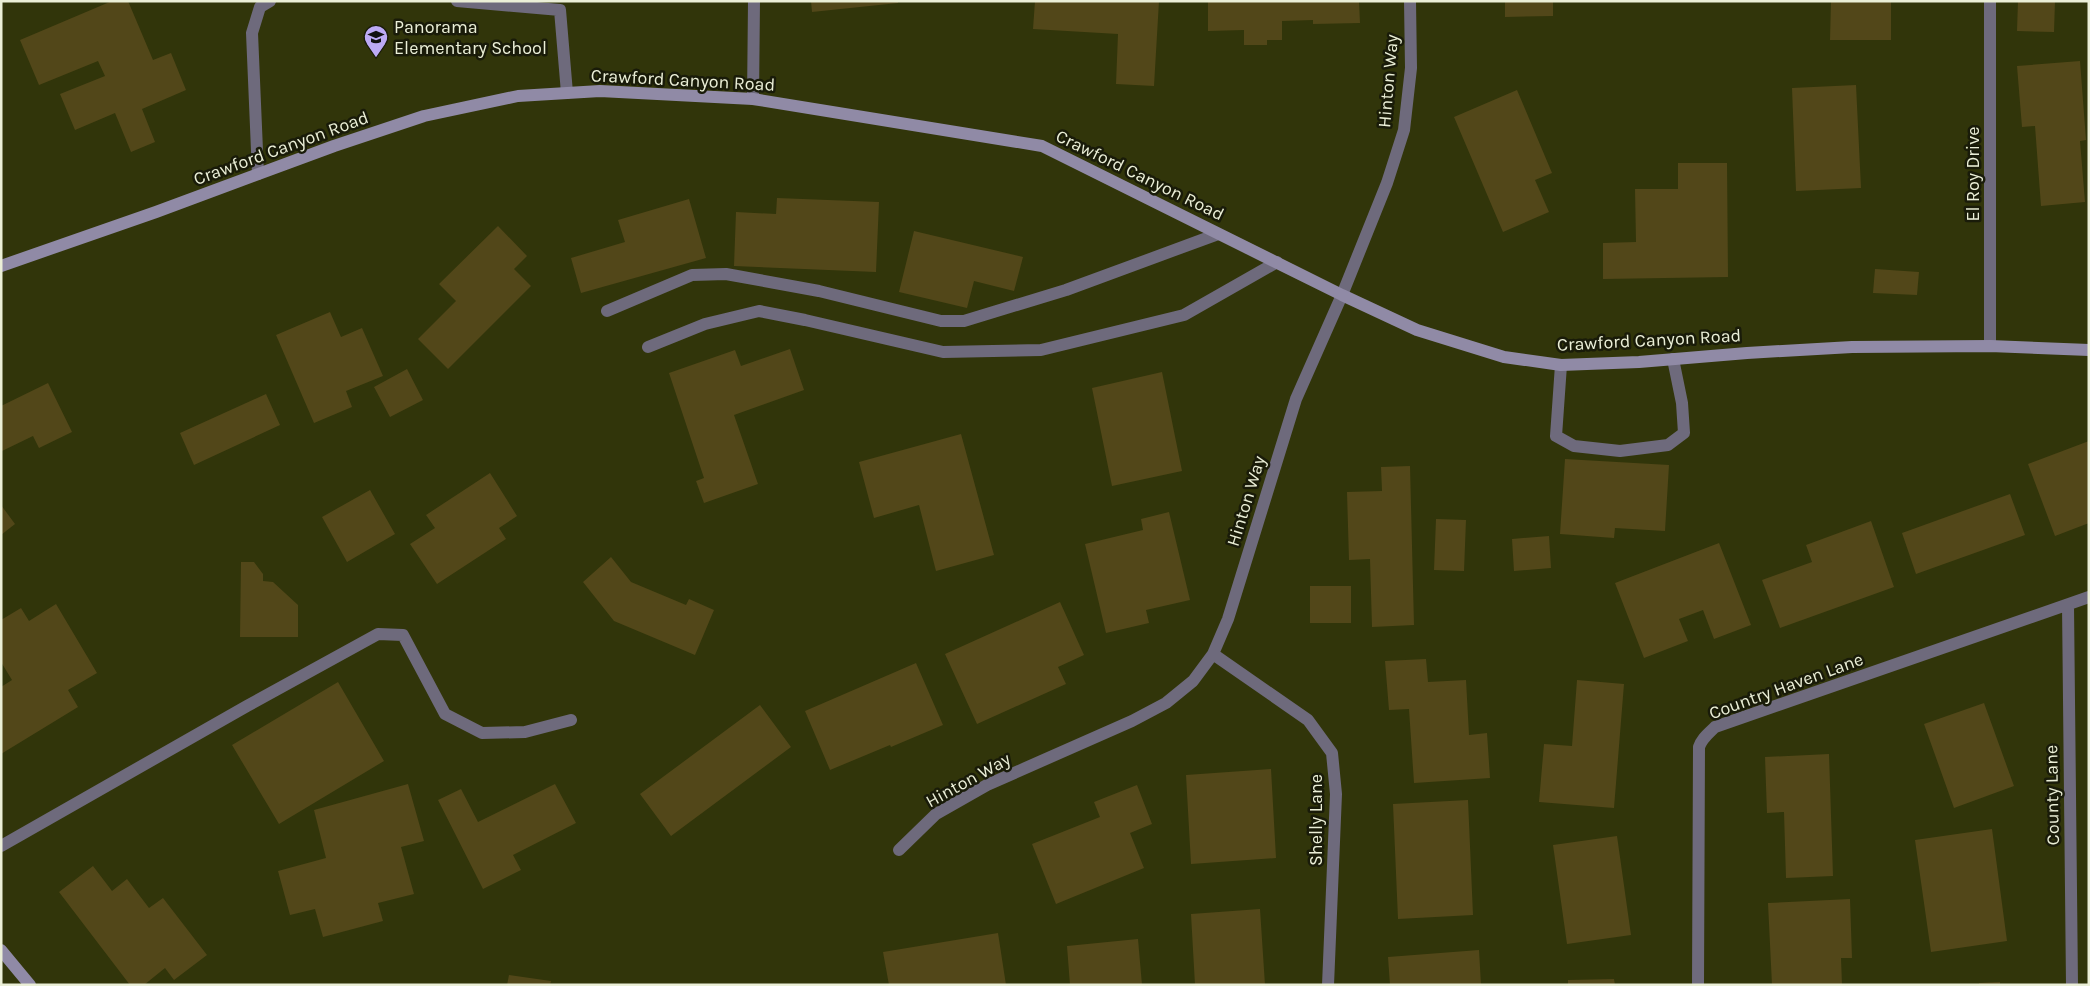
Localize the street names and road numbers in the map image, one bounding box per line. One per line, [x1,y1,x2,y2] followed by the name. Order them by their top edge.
[1373,33,1403,129] street label: Hinton Way
[590,64,776,96] street label: Crawford Canyon Road
[191,106,371,190] street label: Crawford Canyon Road
[1052,125,1228,225] street label: Crawford Canyon Road
[1962,127,1984,222] street label: El Roy Drive
[1556,324,1742,356] street label: Crawford Canyon Road
[1222,452,1270,549] street label: Hinton Way
[1706,648,1866,724] street label: Country Haven Lane
[2040,745,2064,845] street label: County Lane
[922,747,1015,812] street label: Hinton Way
[1305,774,1327,866] street label: Shelly Lane

